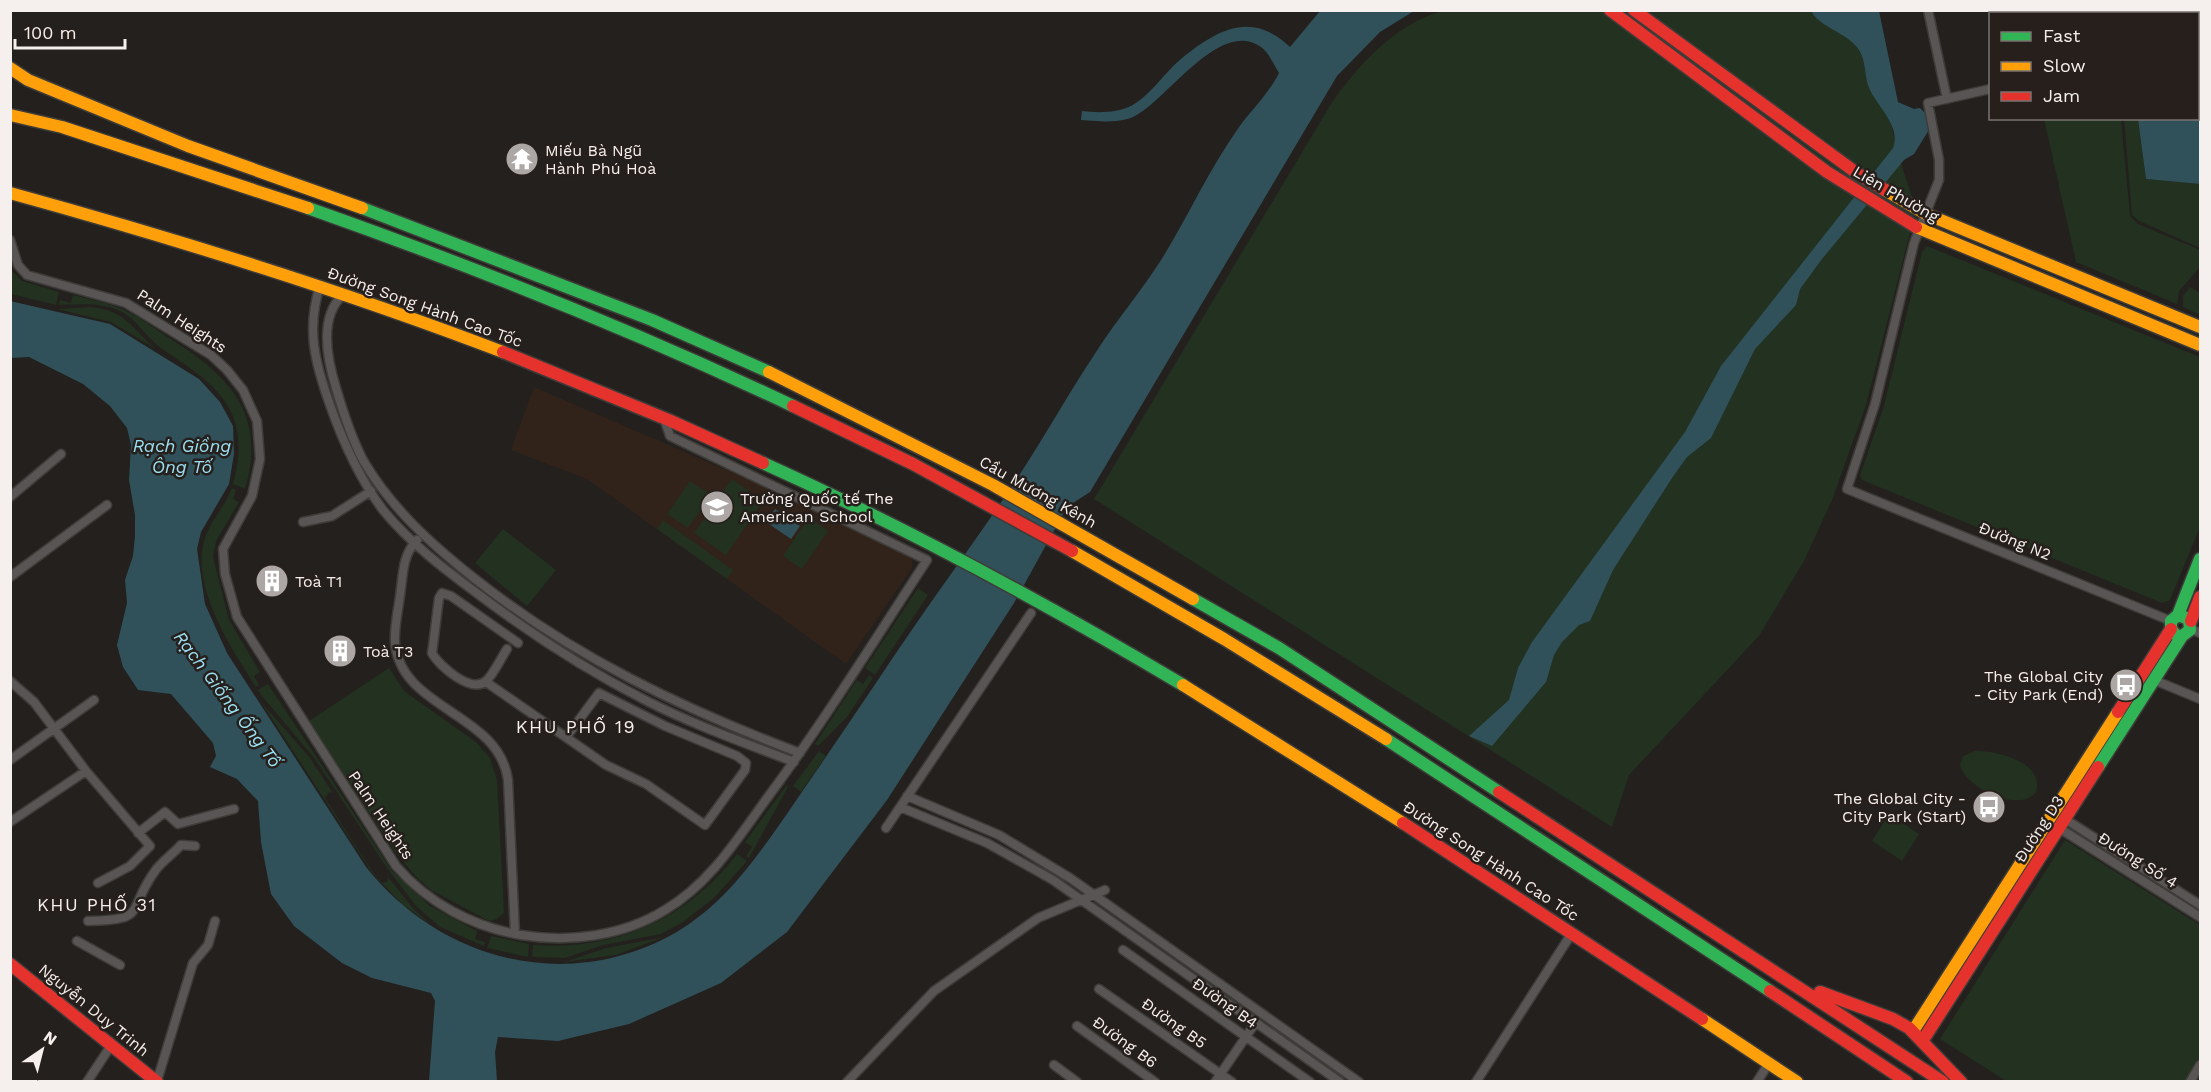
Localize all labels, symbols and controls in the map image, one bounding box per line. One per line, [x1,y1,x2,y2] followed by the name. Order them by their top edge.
[15,12,124,50] scale bar
[1989,12,2199,120] legend
[24,22,77,43] text: 100 m
[2043,25,2081,46] text: Fast
[2043,55,2086,76] text: Slow
[2043,85,2080,106] text: Jam
[504,141,540,177] temple icon: Miếu Bà Ngũ Hành Phú Hoà
[545,141,656,178] place label: Miếu Bà Ngũ Hành Phú Hoà
[1850,162,1943,226] street label: Liên Phường
[325,263,525,351] street label: Đường Song Hành Cao Tốc
[134,285,230,357] street label: Palm Heights
[133,435,231,477] water label: Rạch Giồng Ông Tố
[976,452,1100,532] street label: Cầu Mương Kênh
[699,489,735,525] school or university icon: Trường Quốc tế The American School
[740,489,893,526] place label: Trường Quốc tế The American School
[1976,518,2054,564] street label: Đường N2
[254,563,290,599] building icon: Toà T1
[295,572,342,591] place label: Toà T1
[170,626,288,772] water label: Rạch Giống Ống Tố
[322,633,358,669] building icon: Toà T3
[363,642,413,661] place label: Toà T3
[1973,667,2104,704] place label: The Global City - City Park (End)
[2108,667,2144,703] bus stop icon: The Global City - City Park (End)
[516,715,636,737] district label: KHU PHỐ 19
[344,767,418,863] street label: Palm Heights
[1834,789,1966,826] place label: The Global City - City Park (Start)
[1971,789,2007,825] bus stop icon: The Global City - City Park (Start)
[2010,792,2068,866] street label: Đường D3
[1399,797,1583,925] street label: Đường Song Hành Cao Tốc
[2095,828,2181,892] street label: Đường Số 4
[37,893,157,915] district label: KHU PHỐ 31
[35,959,153,1061] street label: Nguyễn Duy Trinh
[1189,974,1261,1033] street label: Đường B4
[1138,994,1210,1052] street label: Đường B5
[1089,1012,1161,1072] street label: Đường B6
[12,1020,72,1080] north arrow

